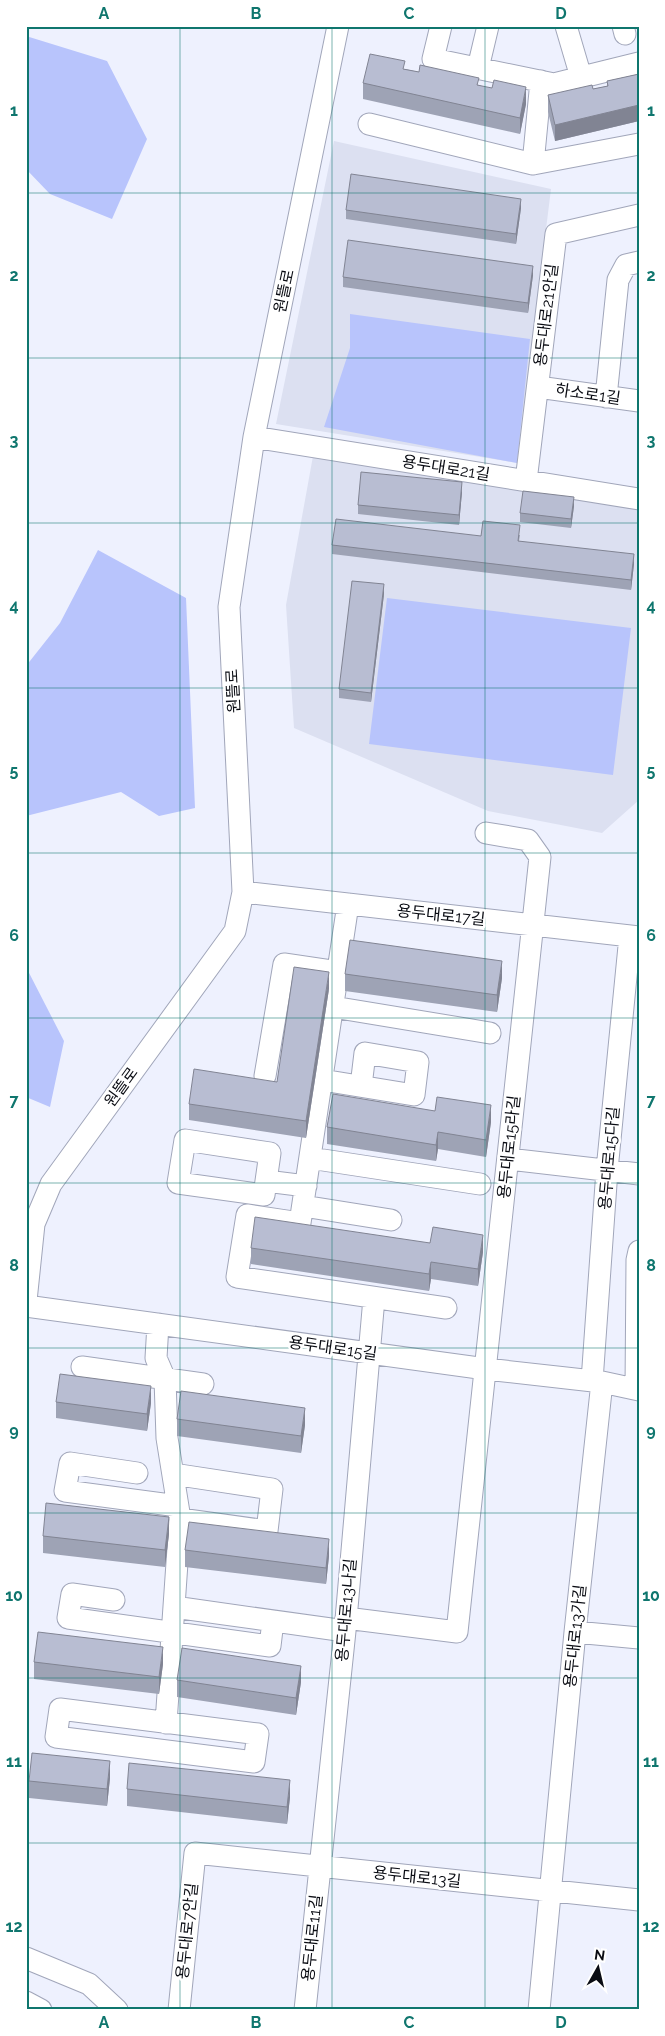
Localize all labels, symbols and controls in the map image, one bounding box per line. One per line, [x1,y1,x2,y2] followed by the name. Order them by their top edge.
[99,4,110,23] text: A
[251,4,262,23] text: B
[404,4,415,23] text: C
[555,4,567,23] text: D
[10,101,18,120] text: 1
[647,101,655,120] text: 1
[530,262,562,368] street label: 용두대로21안길
[9,266,19,285] text: 2
[646,266,656,285] text: 2
[270,267,298,315] street label: 원뜰로
[554,380,622,408] street label: 하소로1길
[10,431,19,450] text: 3
[647,431,656,450] text: 3
[401,452,491,484] street label: 용두대로21길
[9,596,19,615] text: 4
[646,596,656,615] text: 4
[222,668,244,714] street label: 원뜰로
[10,761,19,780] text: 5
[647,761,656,780] text: 5
[396,901,486,929] street label: 용두대로17길
[9,926,19,945] text: 6
[646,926,656,945] text: 6
[100,1063,142,1110] street label: 원뜰로
[10,1091,19,1110] text: 7
[647,1091,656,1110] text: 7
[494,1094,524,1200] street label: 용두대로15라길
[595,1105,623,1211] street label: 용두대로15다길
[9,1256,19,1275] text: 8
[646,1256,656,1275] text: 8
[288,1332,378,1364] street label: 용두대로15길
[9,1421,19,1440] text: 9
[646,1421,656,1440] text: 9
[332,1558,360,1662] street label: 용두대로13나길
[560,1583,590,1689] street label: 용두대로13가길
[5,1586,23,1605] text: 10
[642,1586,660,1605] text: 10
[6,1752,22,1771] text: 11
[643,1752,659,1771] text: 11
[372,1863,462,1891] street label: 용두대로13길
[172,1882,202,1980] street label: 용두대로7안길
[298,1894,326,1982] street label: 용두대로11길
[6,1917,22,1936] text: 12
[643,1917,659,1936] text: 12
[572,1944,622,1994] north arrow
[593,1946,606,1964] text: N
[99,2013,110,2032] text: A
[251,2013,262,2032] text: B
[404,2013,415,2032] text: C
[555,2013,567,2032] text: D

